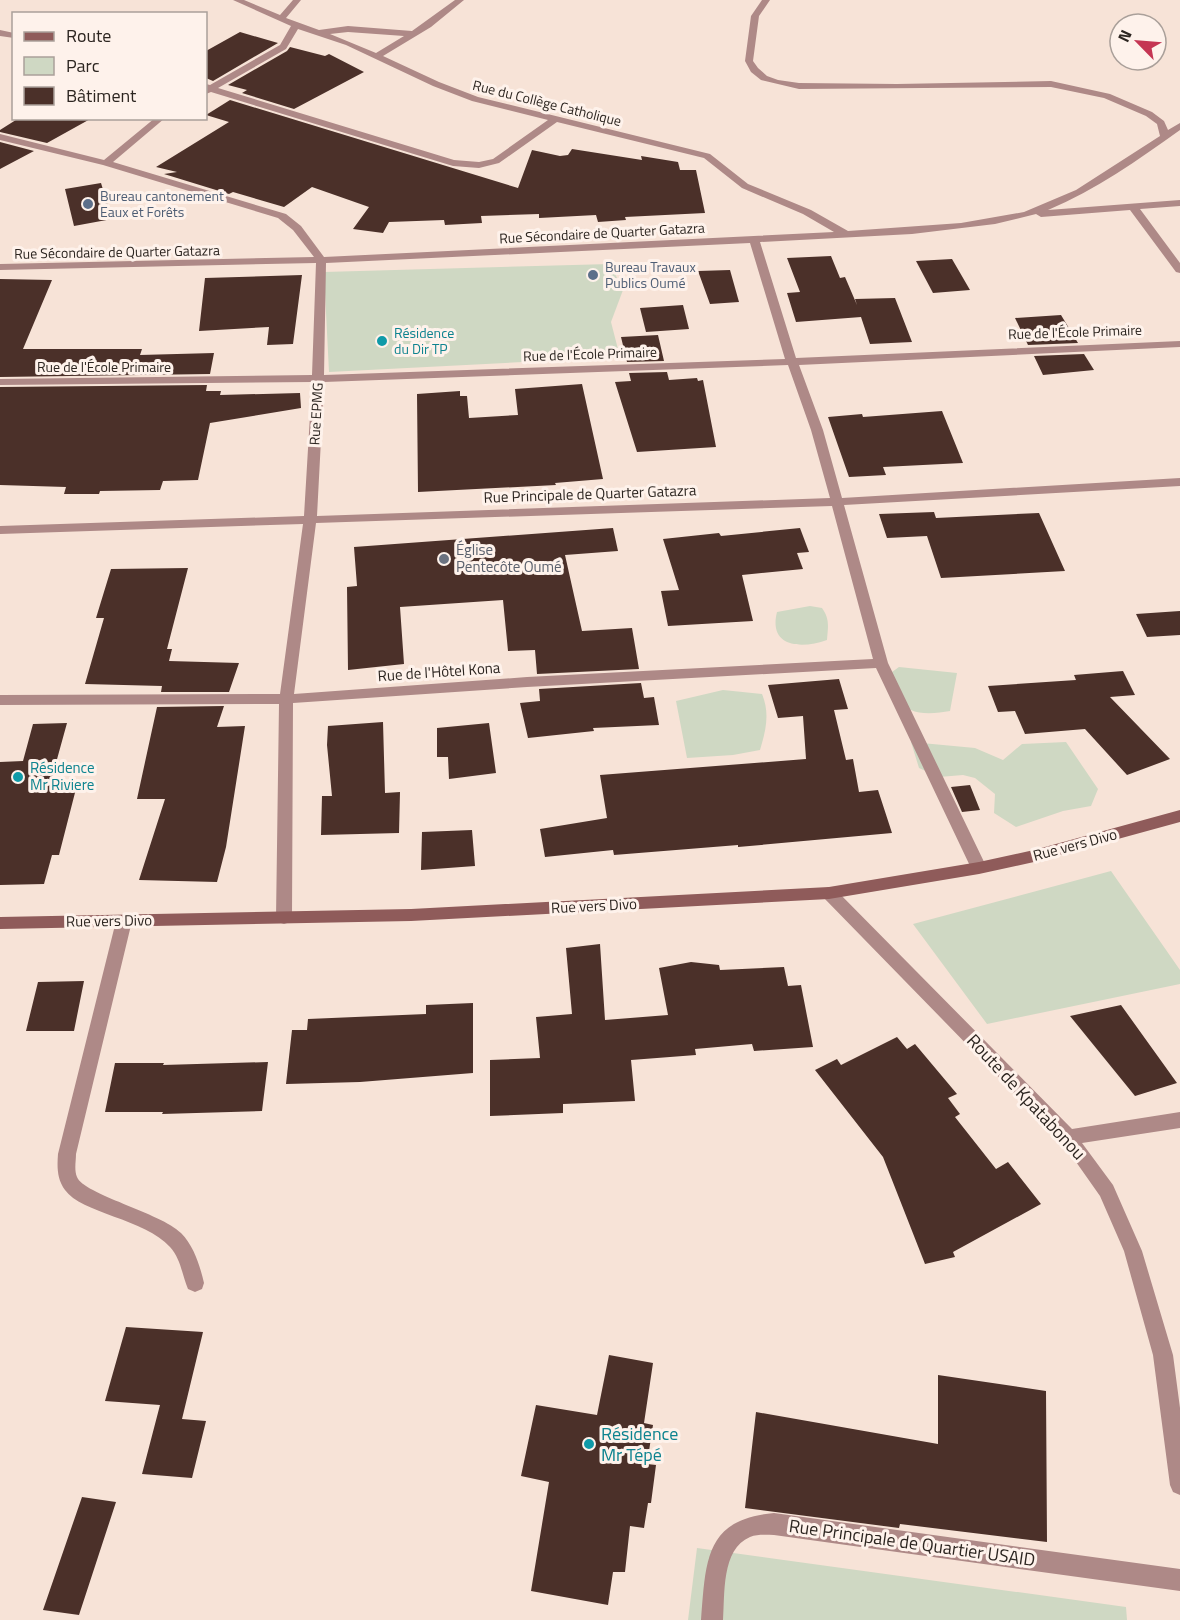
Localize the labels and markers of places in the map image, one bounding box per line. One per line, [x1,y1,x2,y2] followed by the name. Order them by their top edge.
[100,185,224,222] place label: Bureau cantonement Eaux et Forêts
[81,197,95,211] marker: Bureau cantonement Eaux et Forêts
[605,256,696,293] place label: Bureau Travaux Publics Oumé
[586,268,600,282] marker: Bureau Travaux Publics Oumé
[394,322,454,359] place label: Résidence du Dir TP
[375,334,389,348] marker: Résidence du Dir TP
[456,538,562,578] place label: Église Pentecôte Oumé
[437,552,451,566] marker: Église Pentecôte Oumé
[30,756,95,796] place label: Résidence Mr Riviere
[11,770,25,784] marker: Résidence Mr Riviere
[601,1420,678,1468] place label: Résidence Mr Tépé
[582,1437,596,1451] marker: Résidence Mr Tépé

